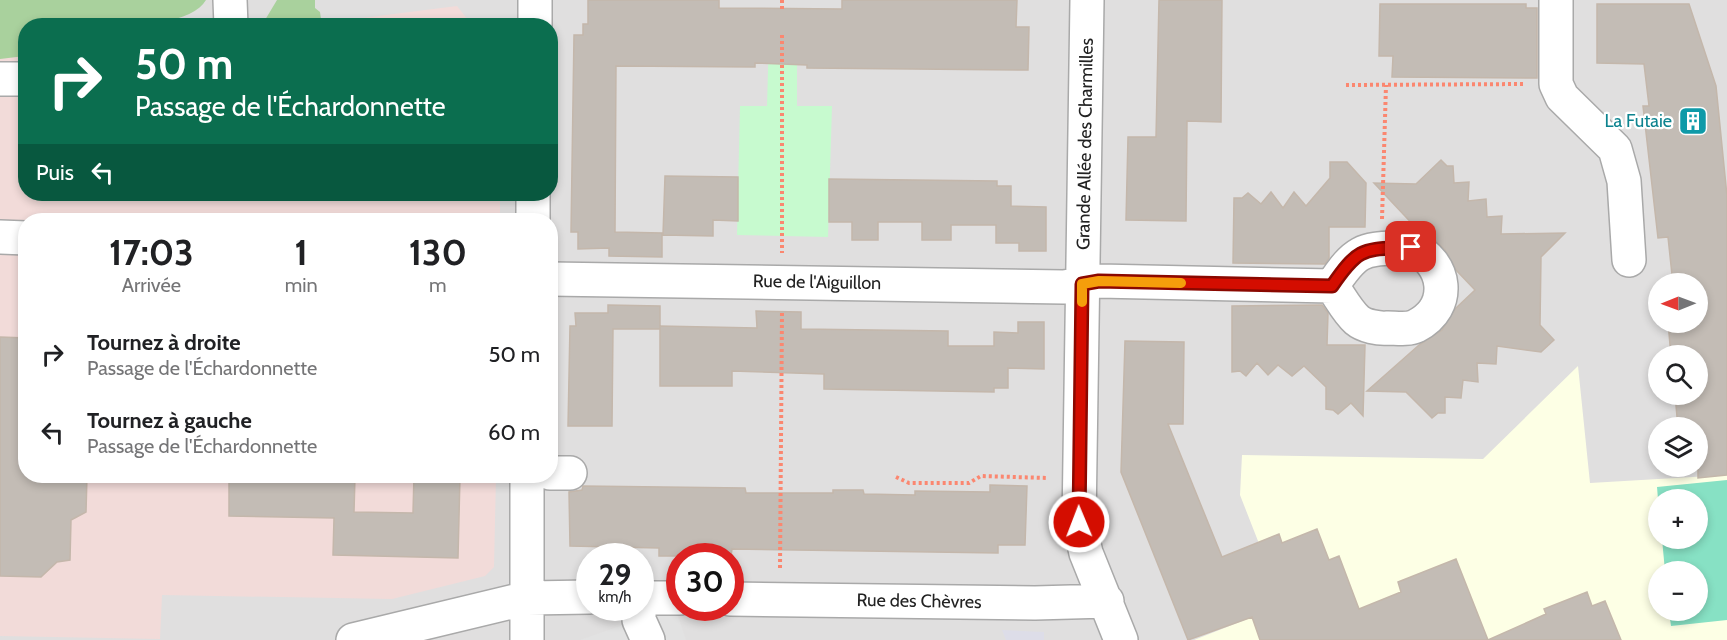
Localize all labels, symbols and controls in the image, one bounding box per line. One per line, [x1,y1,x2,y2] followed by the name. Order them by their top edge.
[135,38,233,90] text: 50 m
[1072,38,1098,250] street label: Grande Allée des Charmilles
[36,42,114,120] icon: right
[135,90,446,123] text: Passage de l'Échardonnette
[1677,105,1709,137] building icon: La Futaie
[1604,110,1672,132] place label: La Futaie
[86,156,119,189] icon: left
[36,159,74,186] text: Puis
[1385,221,1436,272] pin
[109,230,194,274] text: 17:03
[295,230,308,274] text: 1
[409,230,467,274] text: 130
[1394,230,1427,263] icon: arrive
[753,270,881,294] street label: Rue de l'Aiguillon
[122,273,181,297] text: Arrivée
[285,273,318,297] text: min
[429,273,447,297] text: m
[1648,273,1708,333] north arrow
[1648,273,1708,621] map controls
[87,329,241,356] text: Tournez à droite
[36,338,69,371] icon: right
[488,341,540,368] text: 50 m
[1648,345,1708,405] button: search
[87,356,317,380] text: Passage de l'Échardonnette
[87,407,252,434] text: Tournez à gauche
[36,416,69,449] icon: left
[1648,417,1708,477] button: layers
[488,419,540,446] text: 60 m
[87,434,317,458] text: Passage de l'Échardonnette
[1648,489,1708,549] button: +
[1047,490,1111,554] position arrow
[666,543,744,621] speed limit sign: 30
[599,556,631,593] text: 29
[1648,561,1708,621] button: −
[599,588,631,606] text: km/h
[856,589,982,613] street label: Rue des Chèvres

